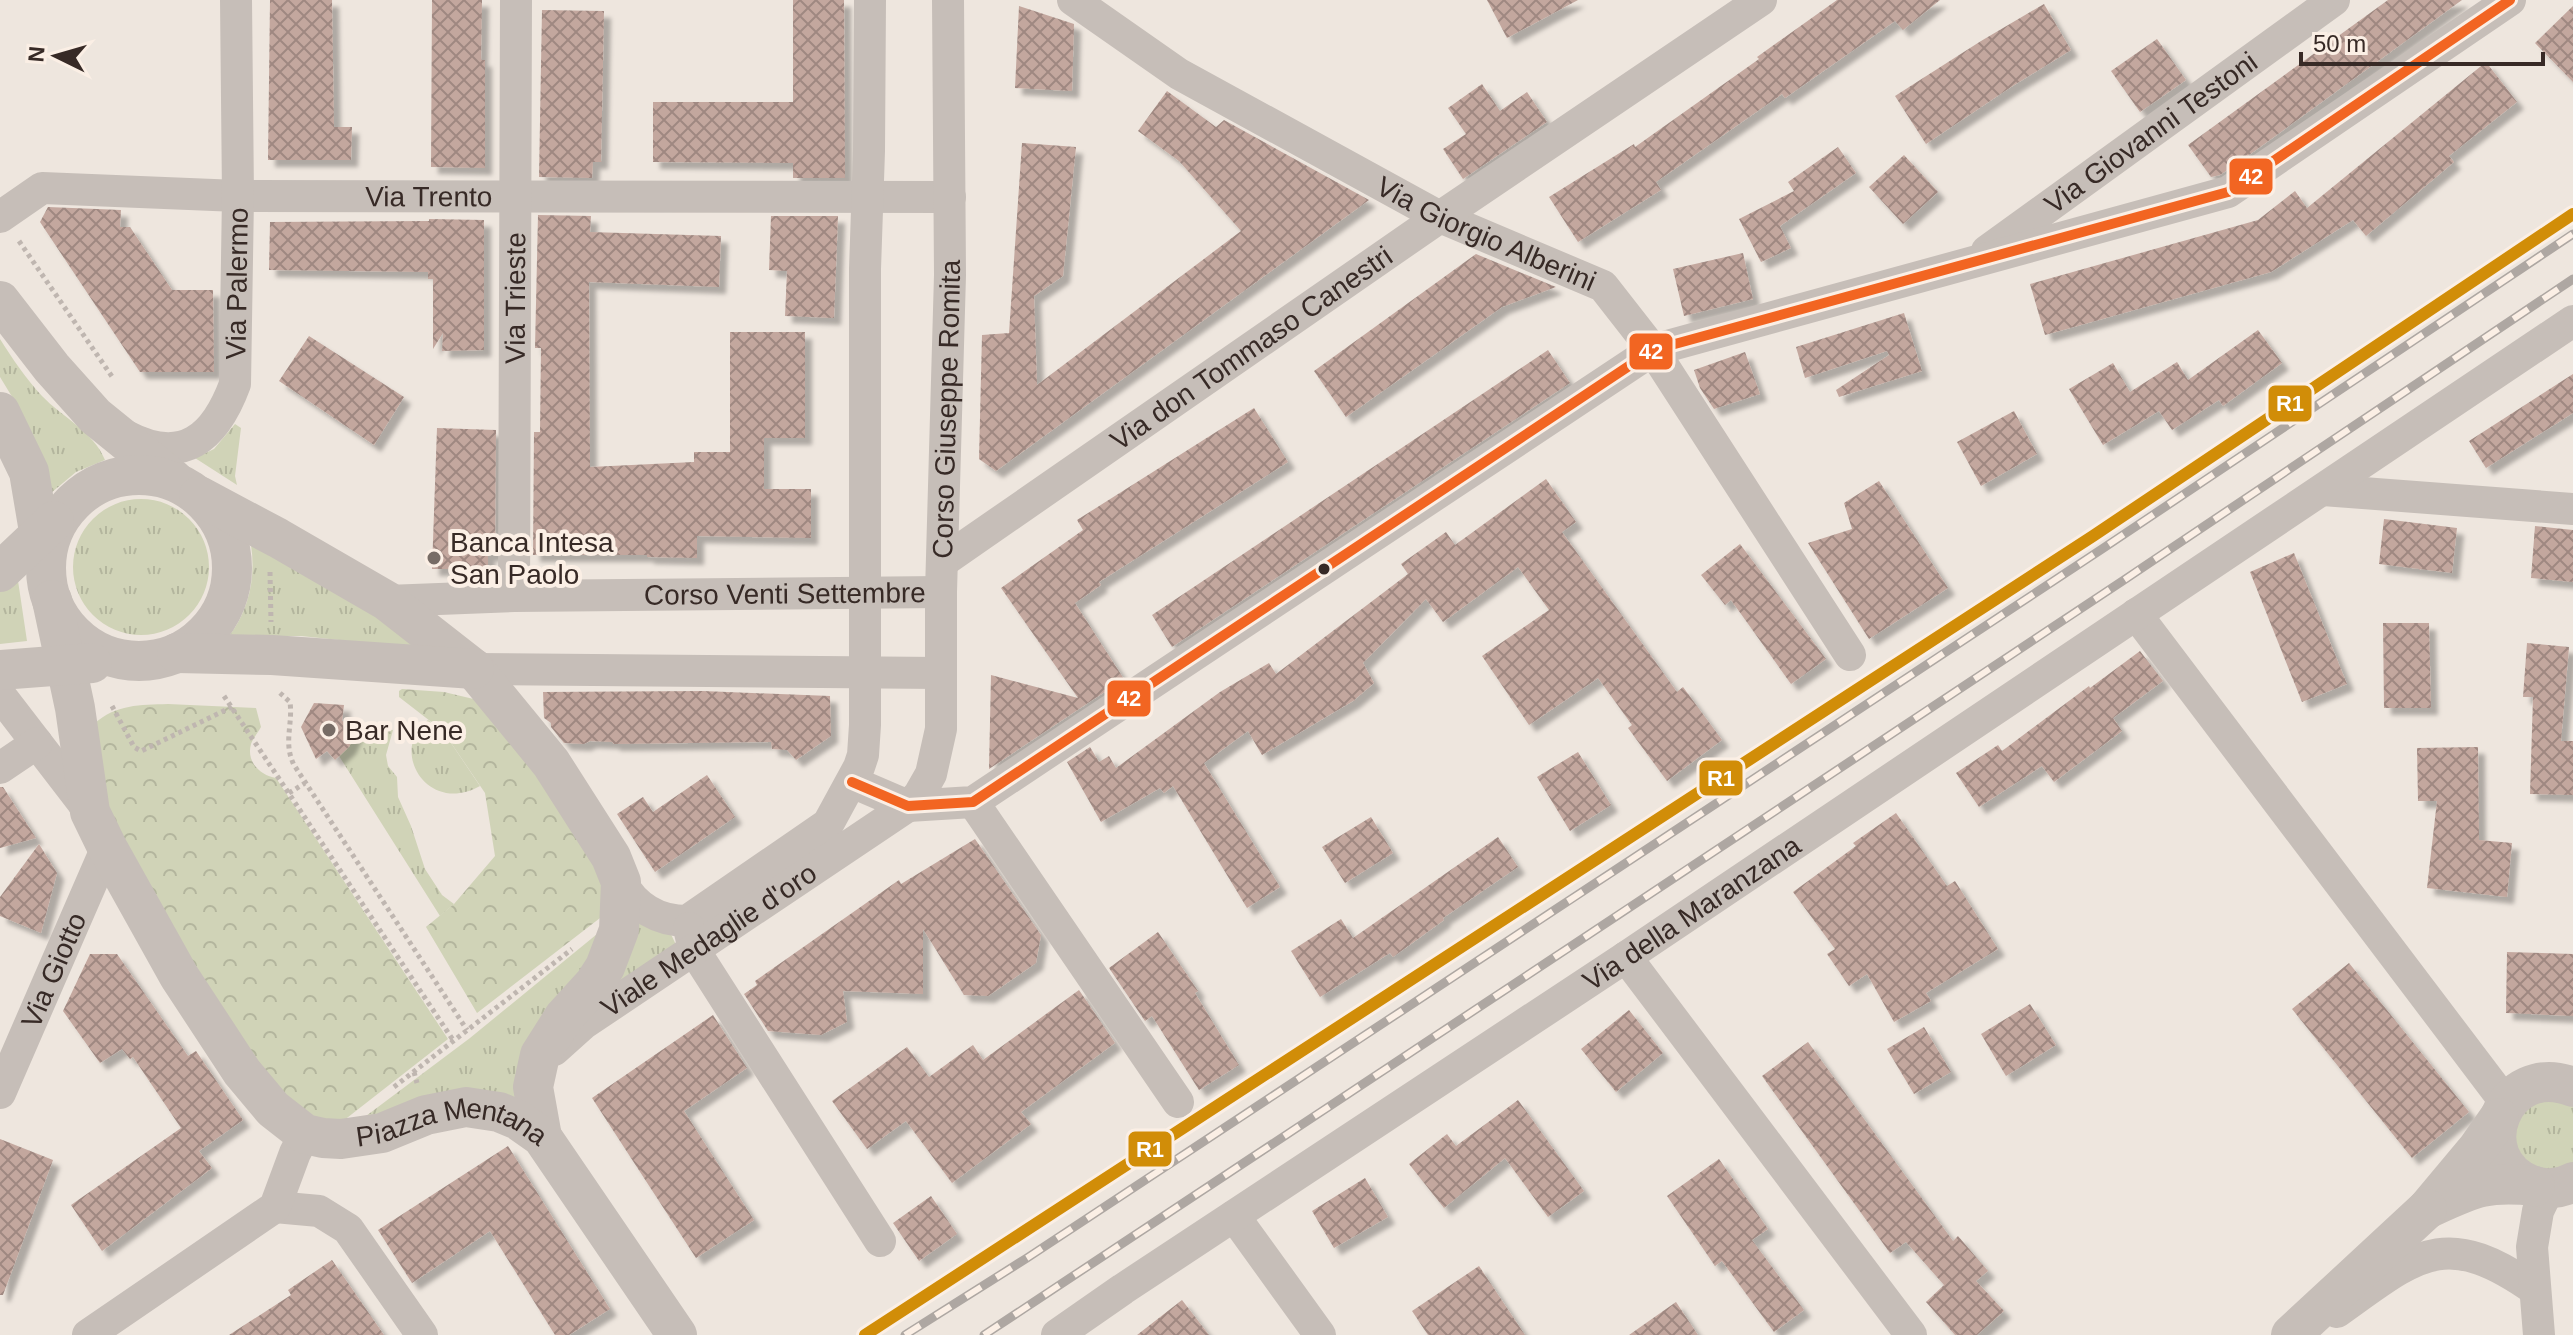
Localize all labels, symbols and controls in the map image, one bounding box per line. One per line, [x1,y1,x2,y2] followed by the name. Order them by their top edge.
[16,16,96,96] north arrow
[2301,16,2543,66] scale bar
[2313,30,2366,57] text: 50 m
[23,45,50,63] text: N
[2039,46,2263,220] street label: Via Giovanni Testoni
[2228,157,2274,196] line badge: 42
[2239,164,2263,189] text: 42
[1371,170,1601,297] street label: Via Giorgio Alberini
[365,181,492,212] street label: Via Trento
[220,207,254,360] street label: Via Palermo
[500,232,531,364] street label: Via Trieste
[1105,240,1398,456] street label: Via don Tommaso Canestri
[927,259,966,559] street label: Corso Giuseppe Romita
[1628,332,1674,371] line badge: 42
[1639,339,1663,364] text: 42
[2267,384,2313,423] line badge: R1
[2276,391,2304,416] text: R1
[450,527,614,590] place label: Banca Intesa San Paolo
[425,549,443,567] marker: Banca Intesa San Paolo
[1316,561,1332,577] unlabelled marker
[644,577,926,611] street label: Corso Venti Settembre
[1106,679,1152,718] line badge: 42
[1117,686,1141,711] text: 42
[345,715,463,746] place label: Bar Nene
[320,721,338,739] marker: Bar Nene
[1698,759,1744,797] line badge: R1
[1707,766,1735,791] text: R1
[1577,829,1807,997] street label: Via della Maranzana
[595,857,822,1023] street label: Viale Medaglie d'oro
[15,908,93,1033] street label: Via Giotto
[354,1092,553,1153] street label: Piazza Mentana
[1127,1130,1173,1168] line badge: R1
[1136,1137,1164,1162] text: R1

